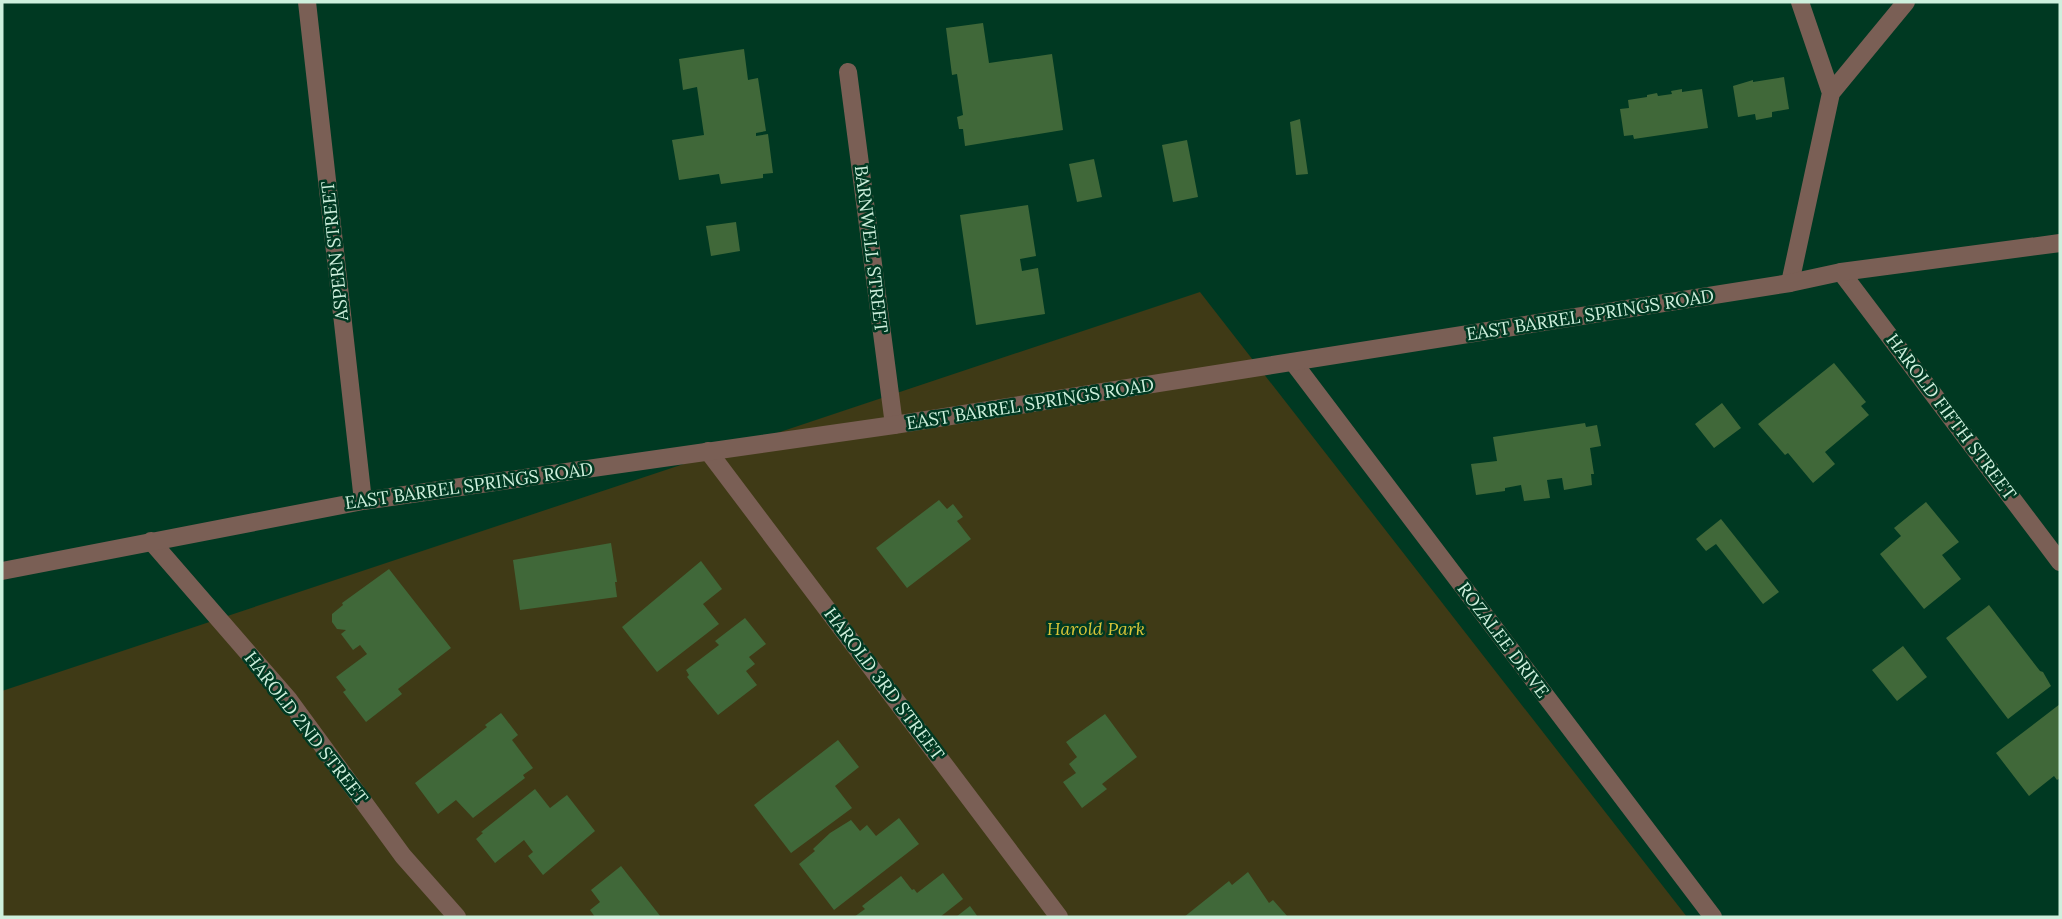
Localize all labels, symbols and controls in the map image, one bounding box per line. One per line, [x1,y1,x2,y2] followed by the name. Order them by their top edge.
[850,164,893,334] street label: BARNWELL STREET
[316,180,353,323] street label: ASPERN STREET
[1464,284,1715,345] street label: EAST BARREL SPRINGS ROAD
[1881,329,2022,505] street label: HAROLD FIFTH STREET
[904,373,1155,434] street label: EAST BARREL SPRINGS ROAD
[343,457,595,514] street label: EAST BARREL SPRINGS ROAD
[1452,577,1554,702] street label: ROZALEE DRIVE
[819,603,950,765] street label: HAROLD 3RD STREET
[1047,617,1145,640] park label: Harold Park
[240,647,374,809] street label: HAROLD 2ND STREET

